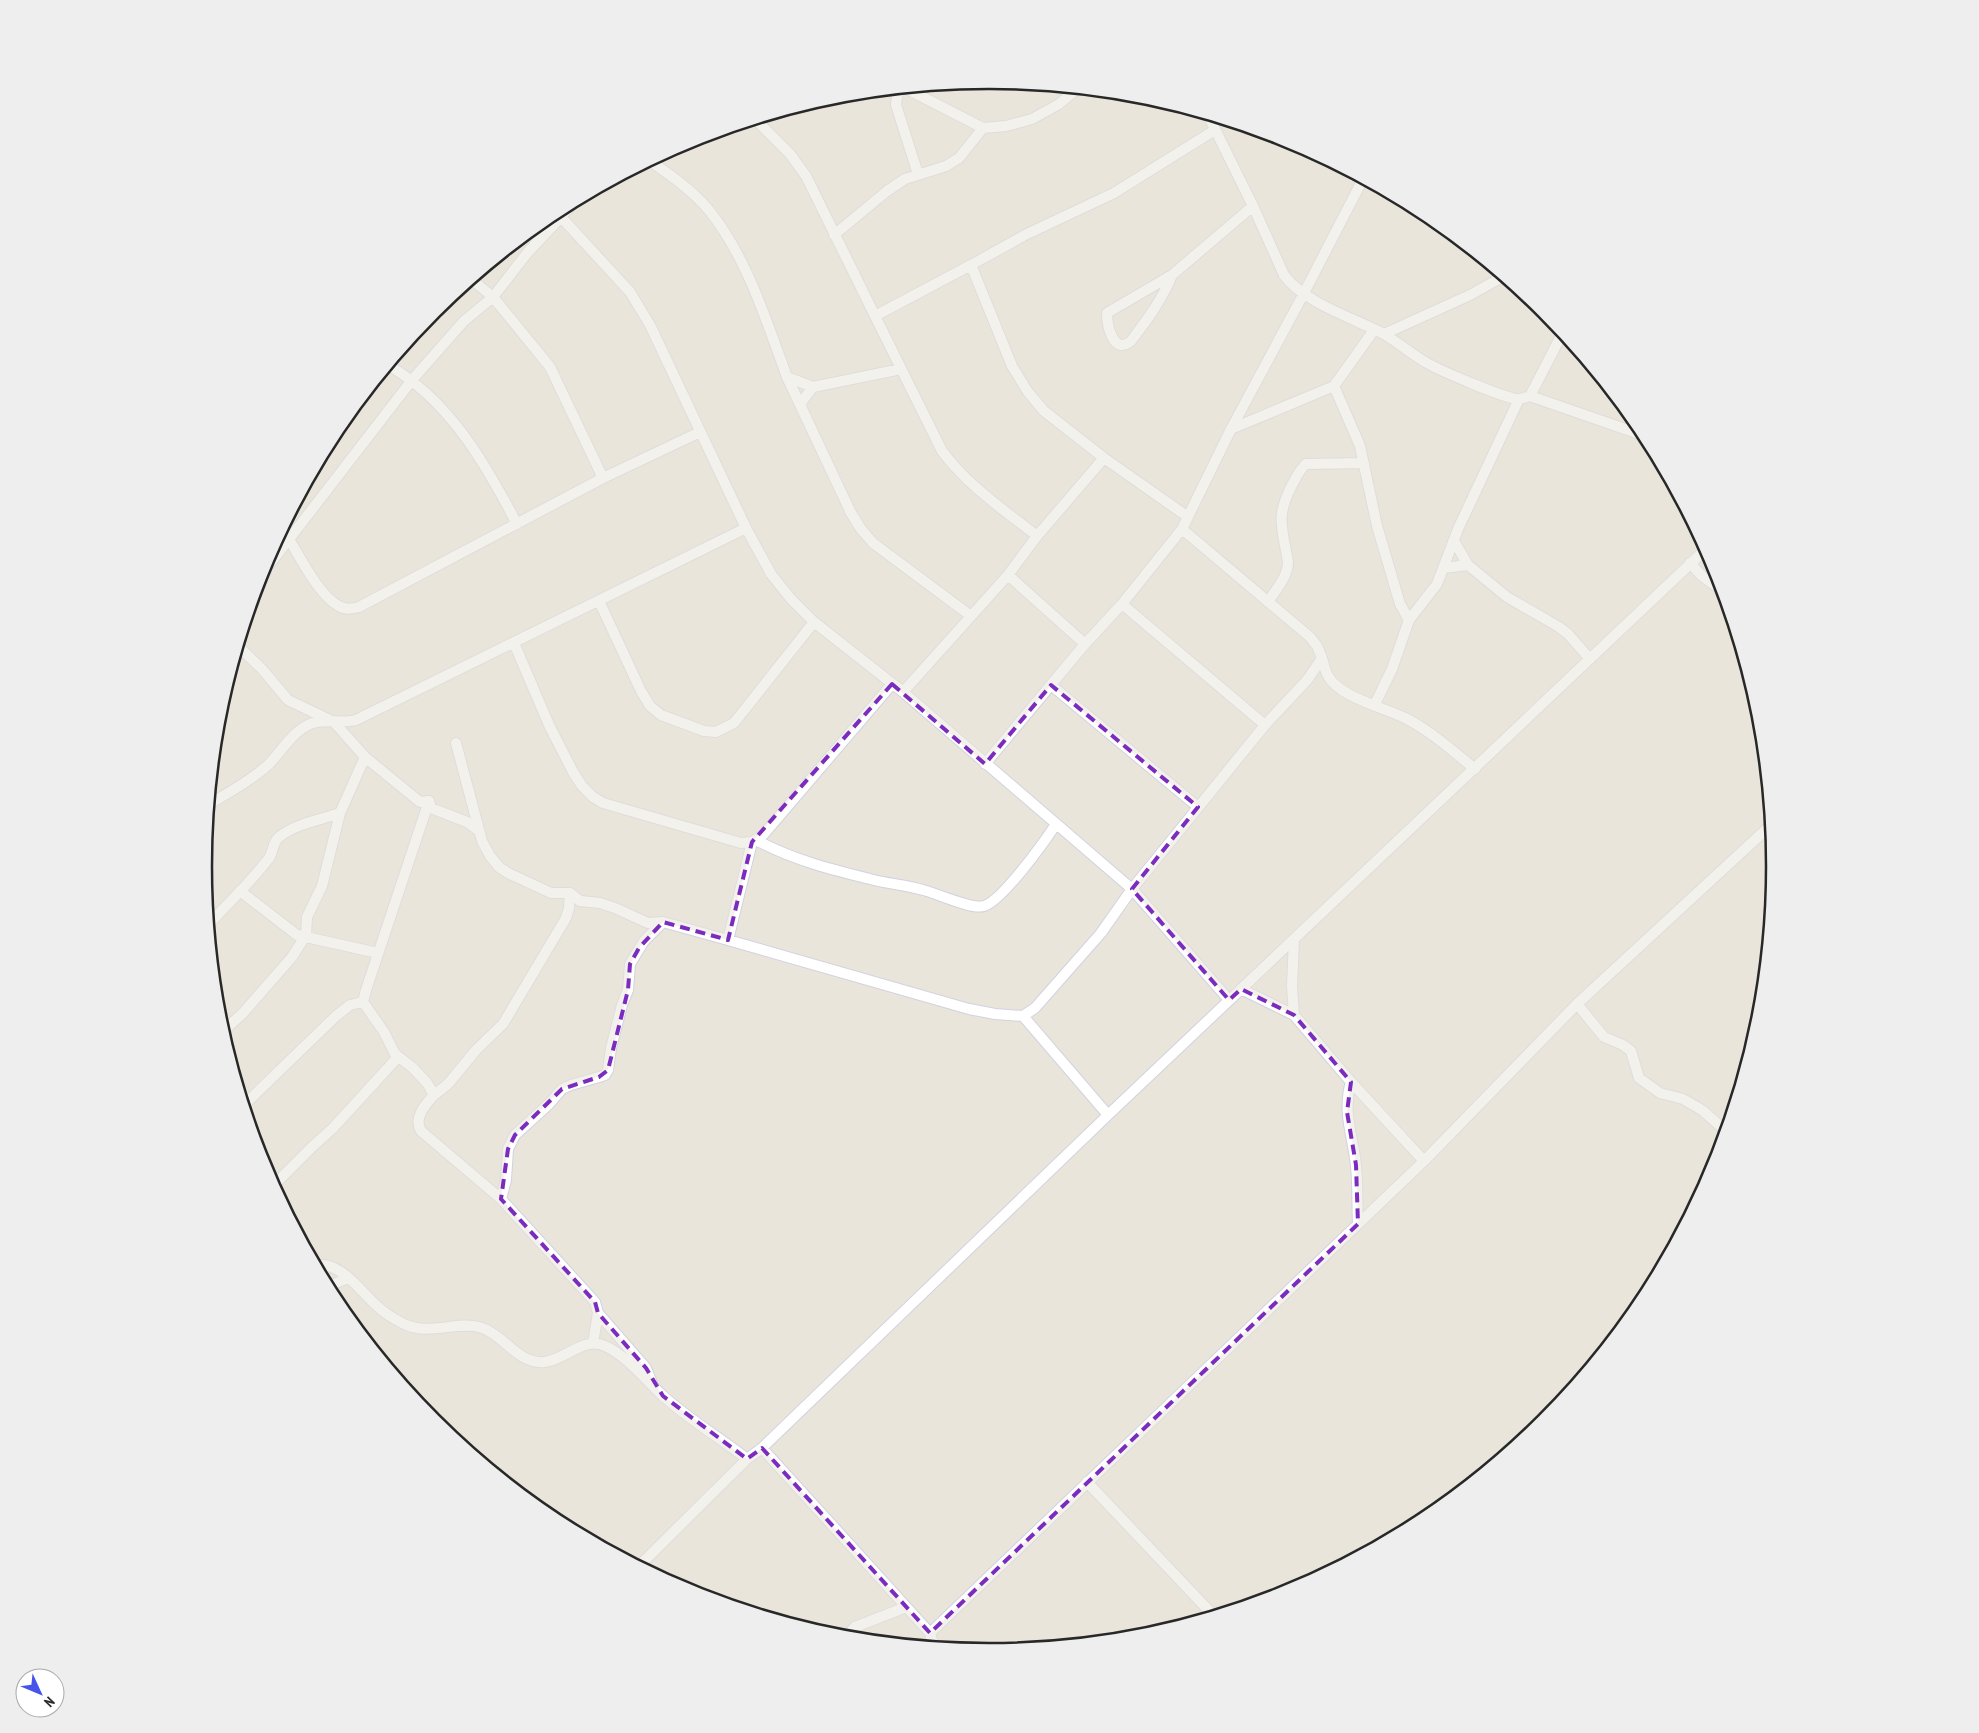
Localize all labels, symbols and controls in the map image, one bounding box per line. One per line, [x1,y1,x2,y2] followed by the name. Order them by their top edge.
[15,1668,65,1718] north arrow
[40,1693,58,1711] text: N

